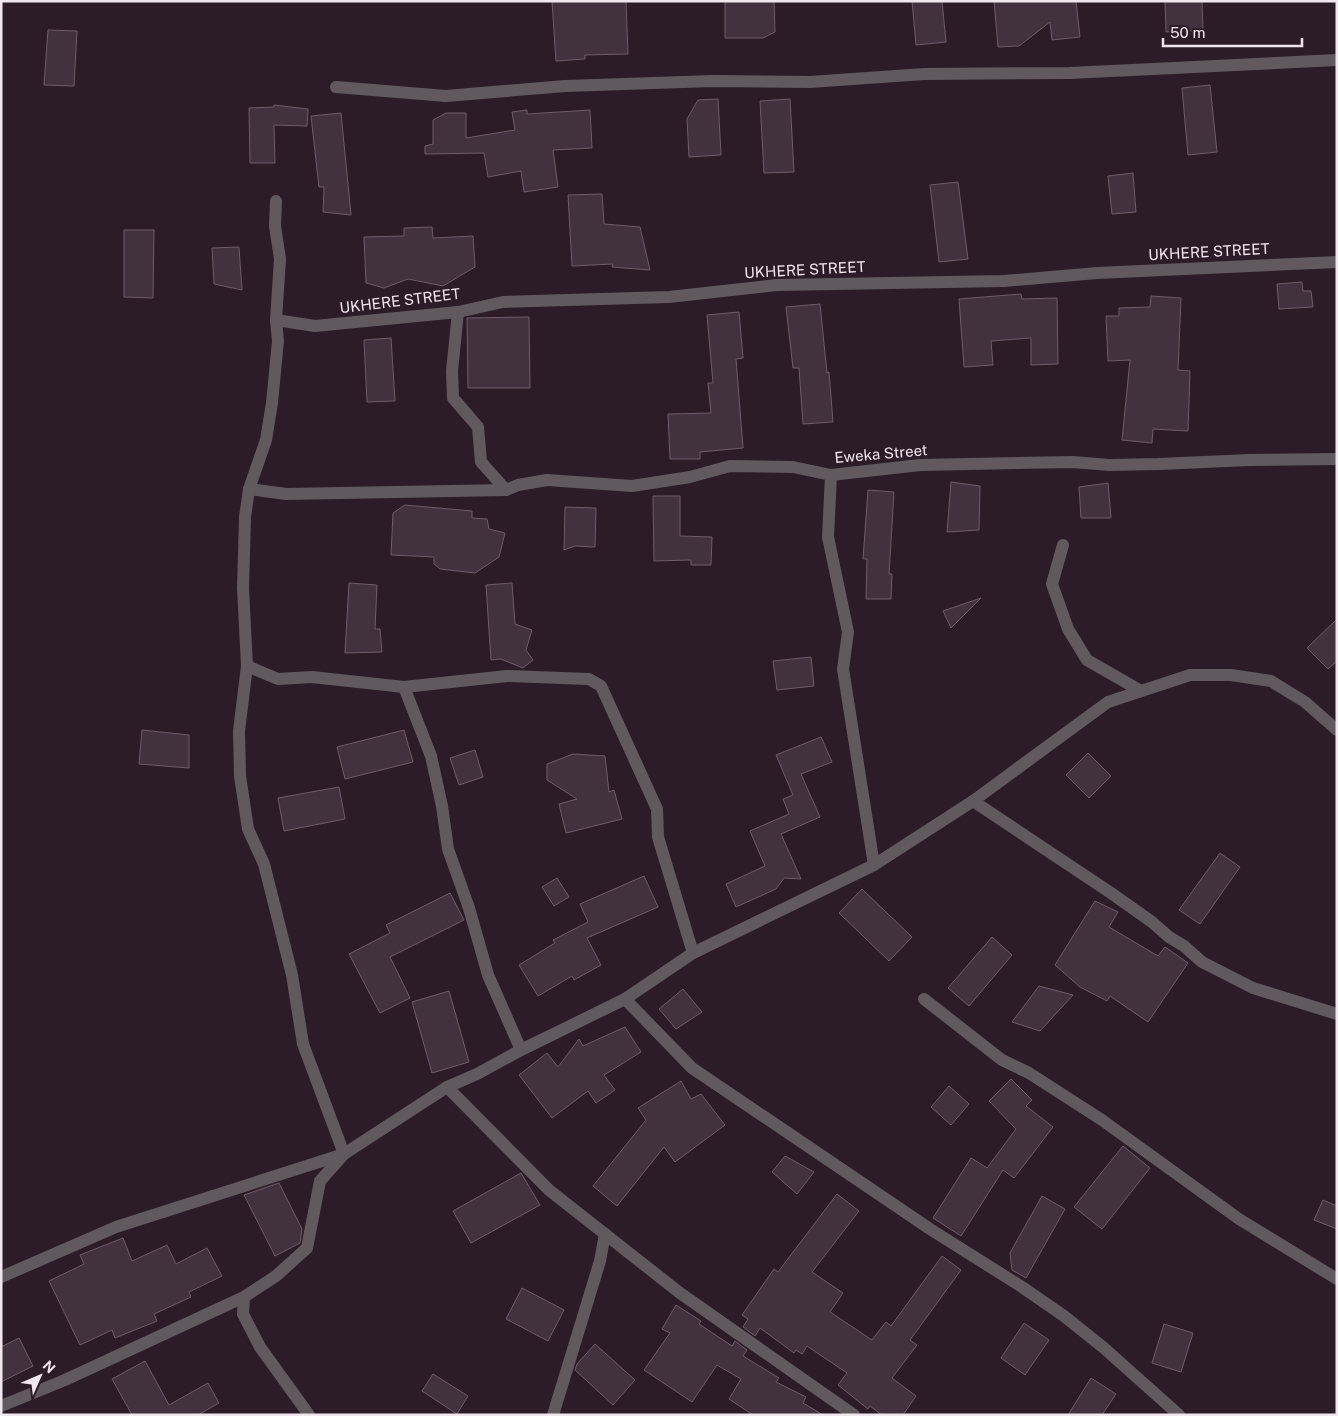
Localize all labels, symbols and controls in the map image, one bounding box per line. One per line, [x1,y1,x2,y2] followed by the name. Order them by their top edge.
[1163,15,1302,47] scale bar
[1170,24,1205,41] text: 50 m
[1148,240,1270,263] street label: UKHERE STREET
[744,258,866,281] street label: UKHERE STREET
[339,285,461,316] street label: UKHERE STREET
[834,441,928,466] street label: Eweka Street
[15,1351,65,1401] north arrow
[40,1357,59,1376] text: N

